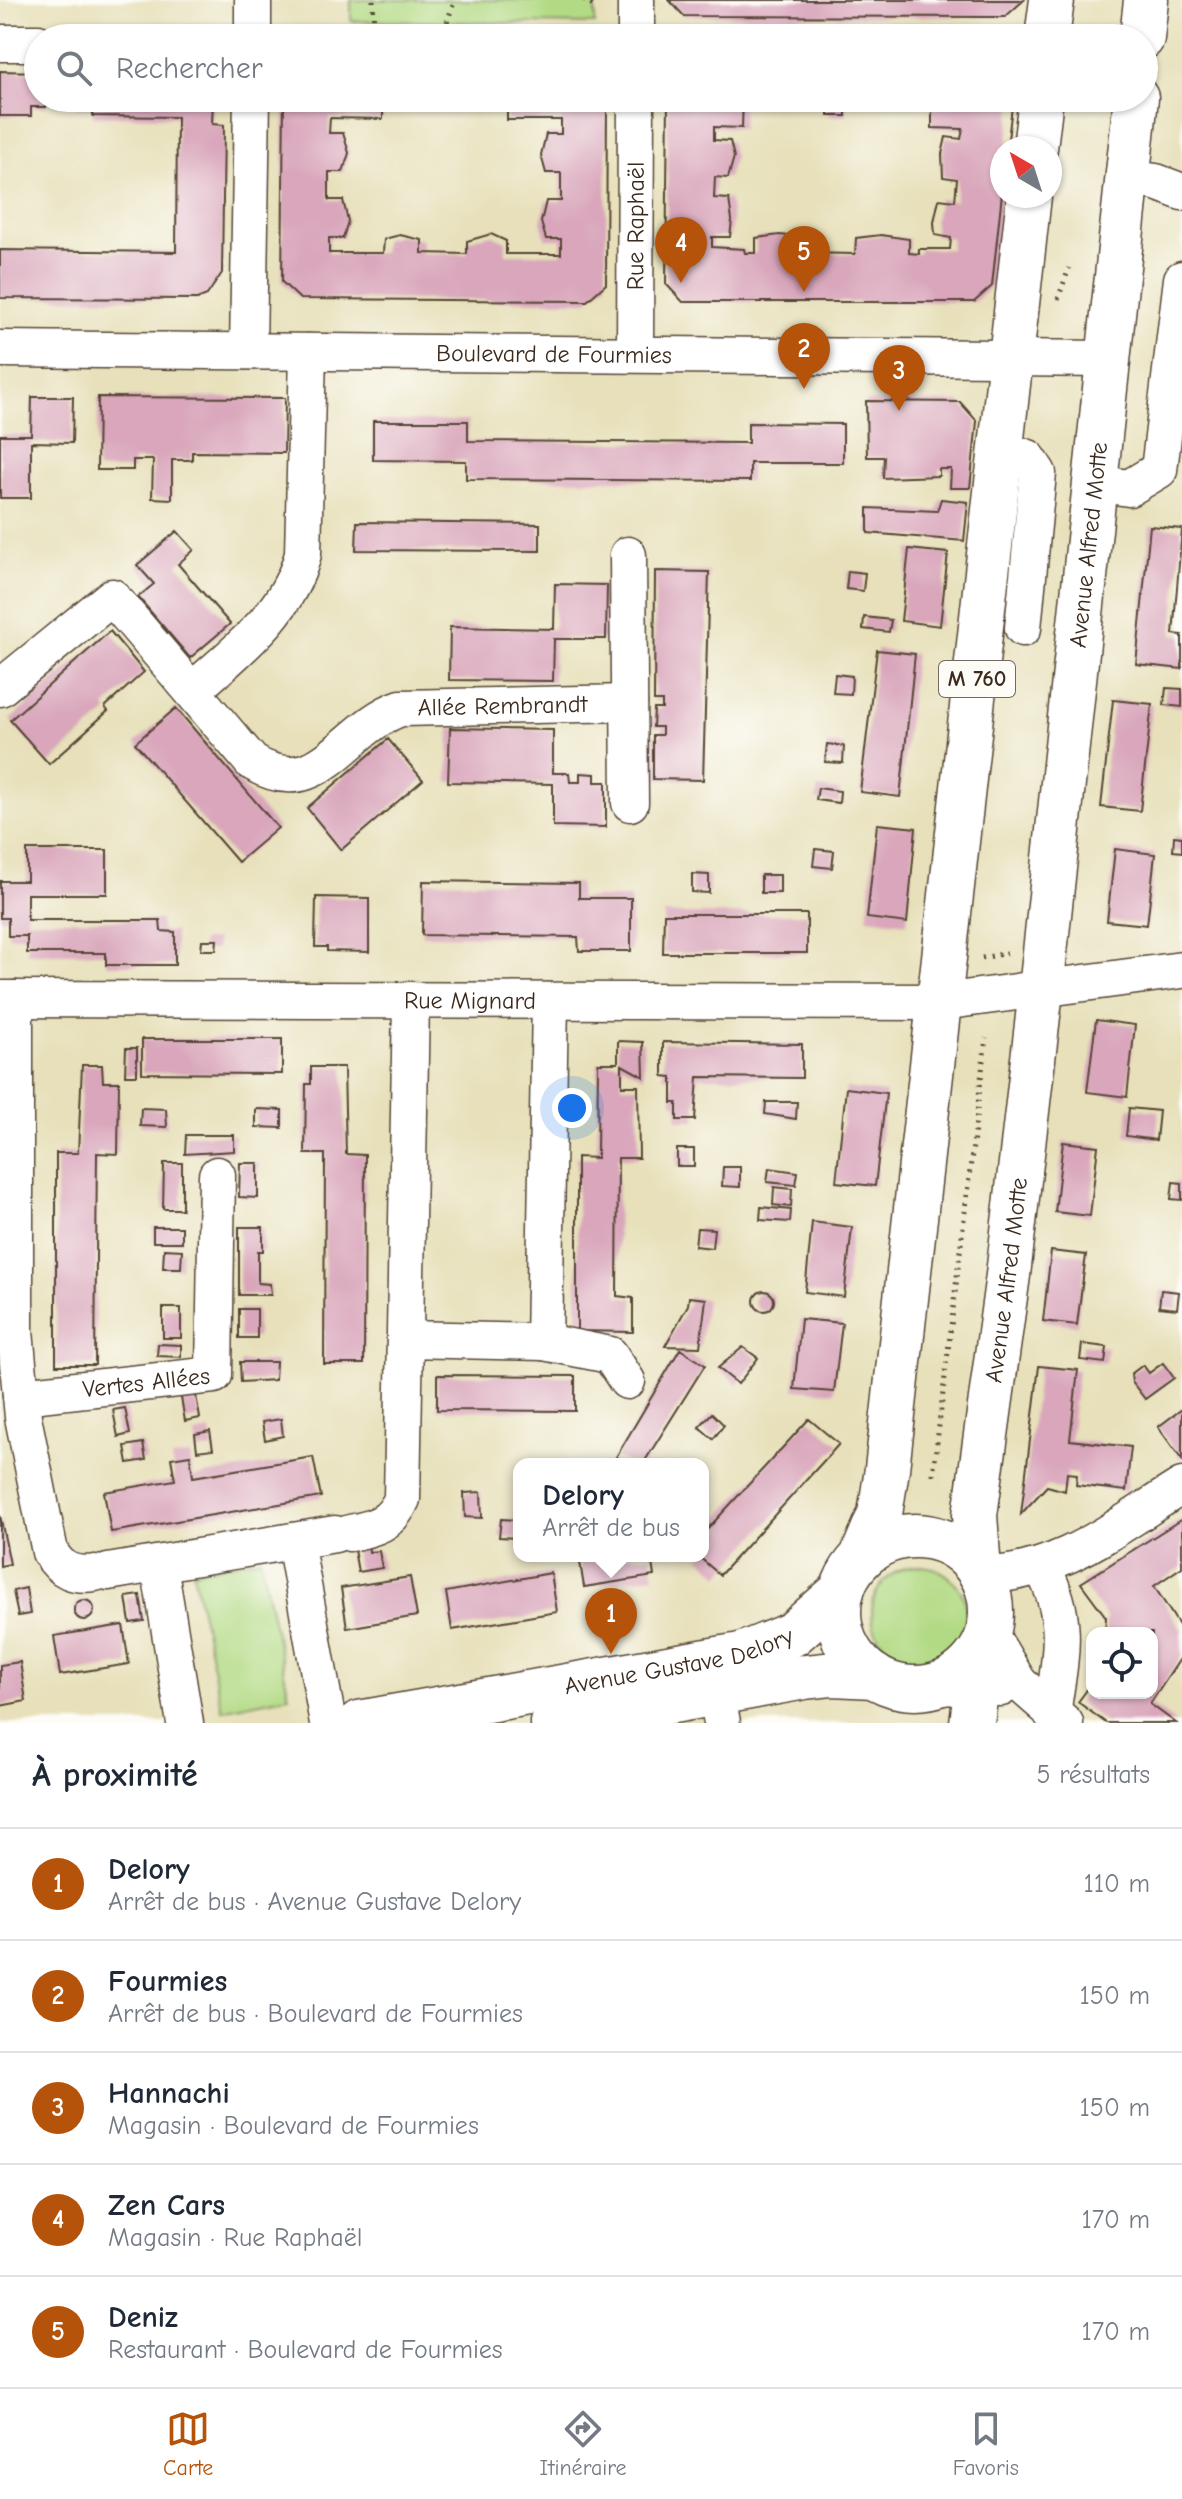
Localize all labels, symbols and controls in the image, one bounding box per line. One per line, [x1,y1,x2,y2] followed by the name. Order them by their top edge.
[24,24,1158,112] search box
[52,46,96,90] icon: search
[116,51,263,86] text: Rechercher
[990,136,1062,208] north arrow
[621,162,650,290] street label: Rue Raphaël
[655,217,707,283] pin: 4
[778,226,830,292] pin: 5
[778,323,830,389] pin: 2
[436,339,672,369] street label: Boulevard de Fourmies
[873,345,925,411] pin: 3
[1064,441,1113,649] street label: Avenue Alfred Motte
[939,661,1015,697] road number: M 760
[417,690,589,722] street label: Allée Rembrandt
[404,986,536,1015] street label: Rue Mignard
[552,1088,592,1128] your location
[979,1176,1033,1385] street label: Avenue Alfred Motte
[81,1362,211,1403] street label: Vertes Allées
[513,1458,709,1562] popup
[542,1478,624,1513] text: Delory
[542,1513,680,1543] text: Arrêt de bus
[585,1588,637,1654] pin: 1
[562,1621,798,1700] street label: Avenue Gustave Delory
[1086,1627,1158,1699] map controls
[1086,1627,1158,1699] button: locate
[32,1755,198,1795] text: À proximité
[1037,1760,1150,1790] text: 5 résultats
[108,1852,190,1887] text: Delory
[53,1869,63,1899] text: 1
[1083,1869,1150,1899] text: 110 m
[108,1887,521,1917] text: Arrêt de bus · Avenue Gustave Delory
[108,1964,227,1999] text: Fourmies
[52,1981,64,2011] text: 2
[1080,1981,1150,2011] text: 150 m
[108,1999,523,2029] text: Arrêt de bus · Boulevard de Fourmies
[108,2076,230,2111] text: Hannachi
[52,2093,64,2123] text: 3
[1080,2093,1150,2123] text: 150 m
[108,2111,479,2141] text: Magasin · Boulevard de Fourmies
[108,2188,225,2223] text: Zen Cars
[52,2205,64,2235] text: 4
[1081,2205,1150,2235] text: 170 m
[108,2223,362,2253] text: Magasin · Rue Raphaël
[108,2300,178,2335] text: Deniz
[51,2317,65,2347] text: 5
[1081,2317,1150,2347] text: 170 m
[108,2335,503,2365] text: Restaurant · Boulevard de Fourmies
[163,2407,213,2481] tab: Carte
[540,2407,627,2481] tab: Itinéraire
[953,2407,1019,2481] tab: Favoris

